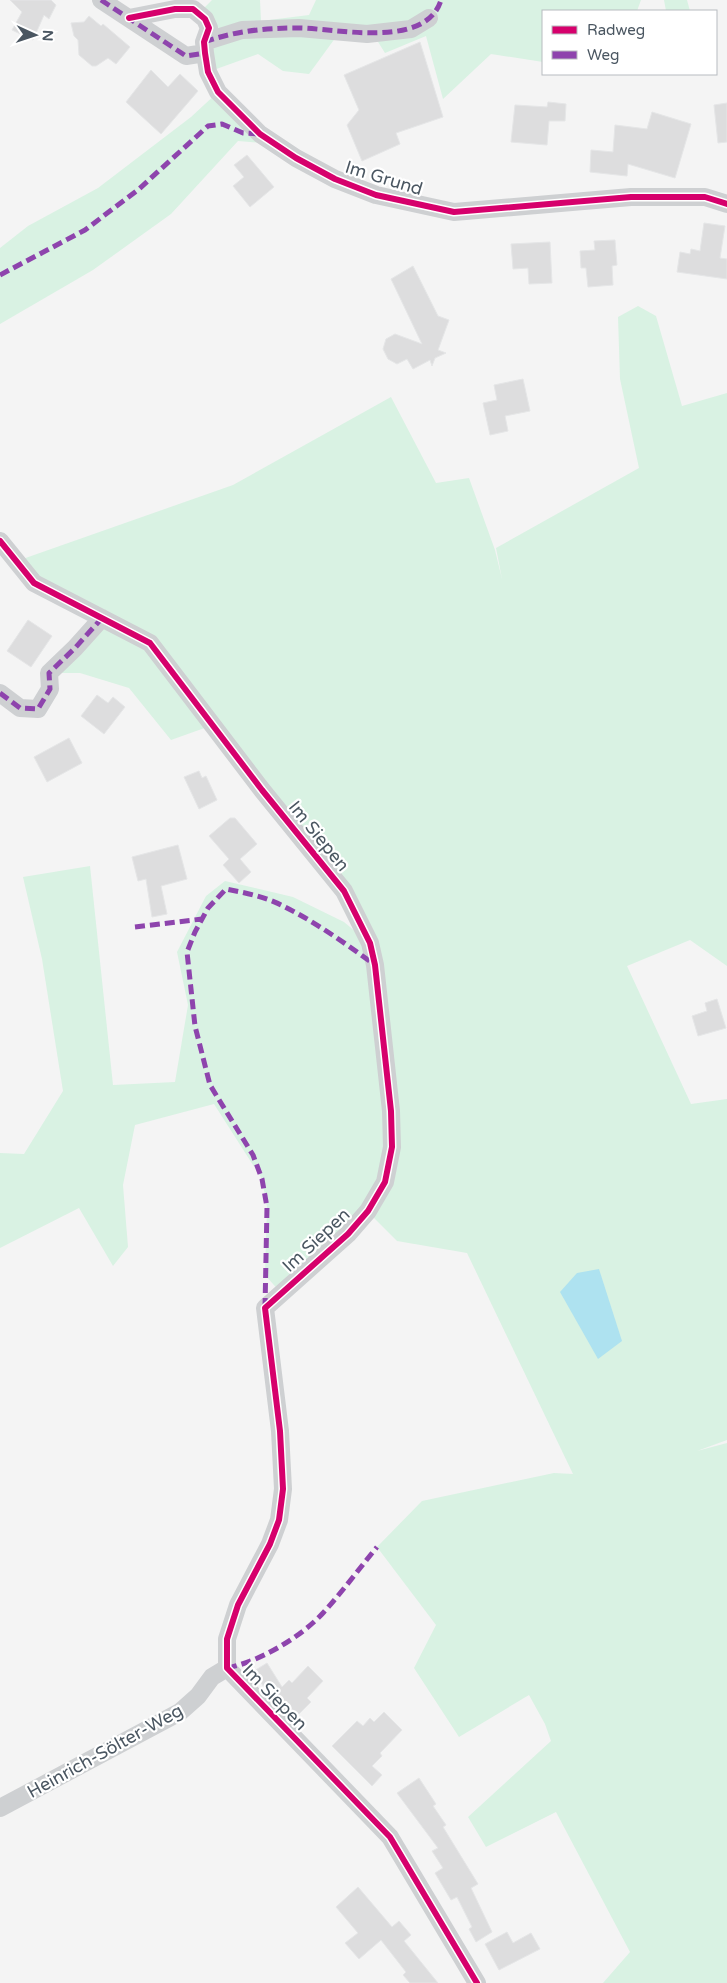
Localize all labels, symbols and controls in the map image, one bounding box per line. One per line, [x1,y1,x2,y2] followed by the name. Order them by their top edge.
[10,10,60,60] north arrow
[542,10,717,75] legend
[587,21,645,39] text: Radweg
[39,30,56,42] text: N
[587,46,619,64] text: Weg
[343,156,425,200] street label: Im Grund
[284,796,354,876] street label: Im Siepen
[278,1203,354,1277] street label: Im Siepen
[238,1659,312,1735] street label: Im Siepen
[23,1699,187,1803] street label: Heinrich-Sölter-Weg

